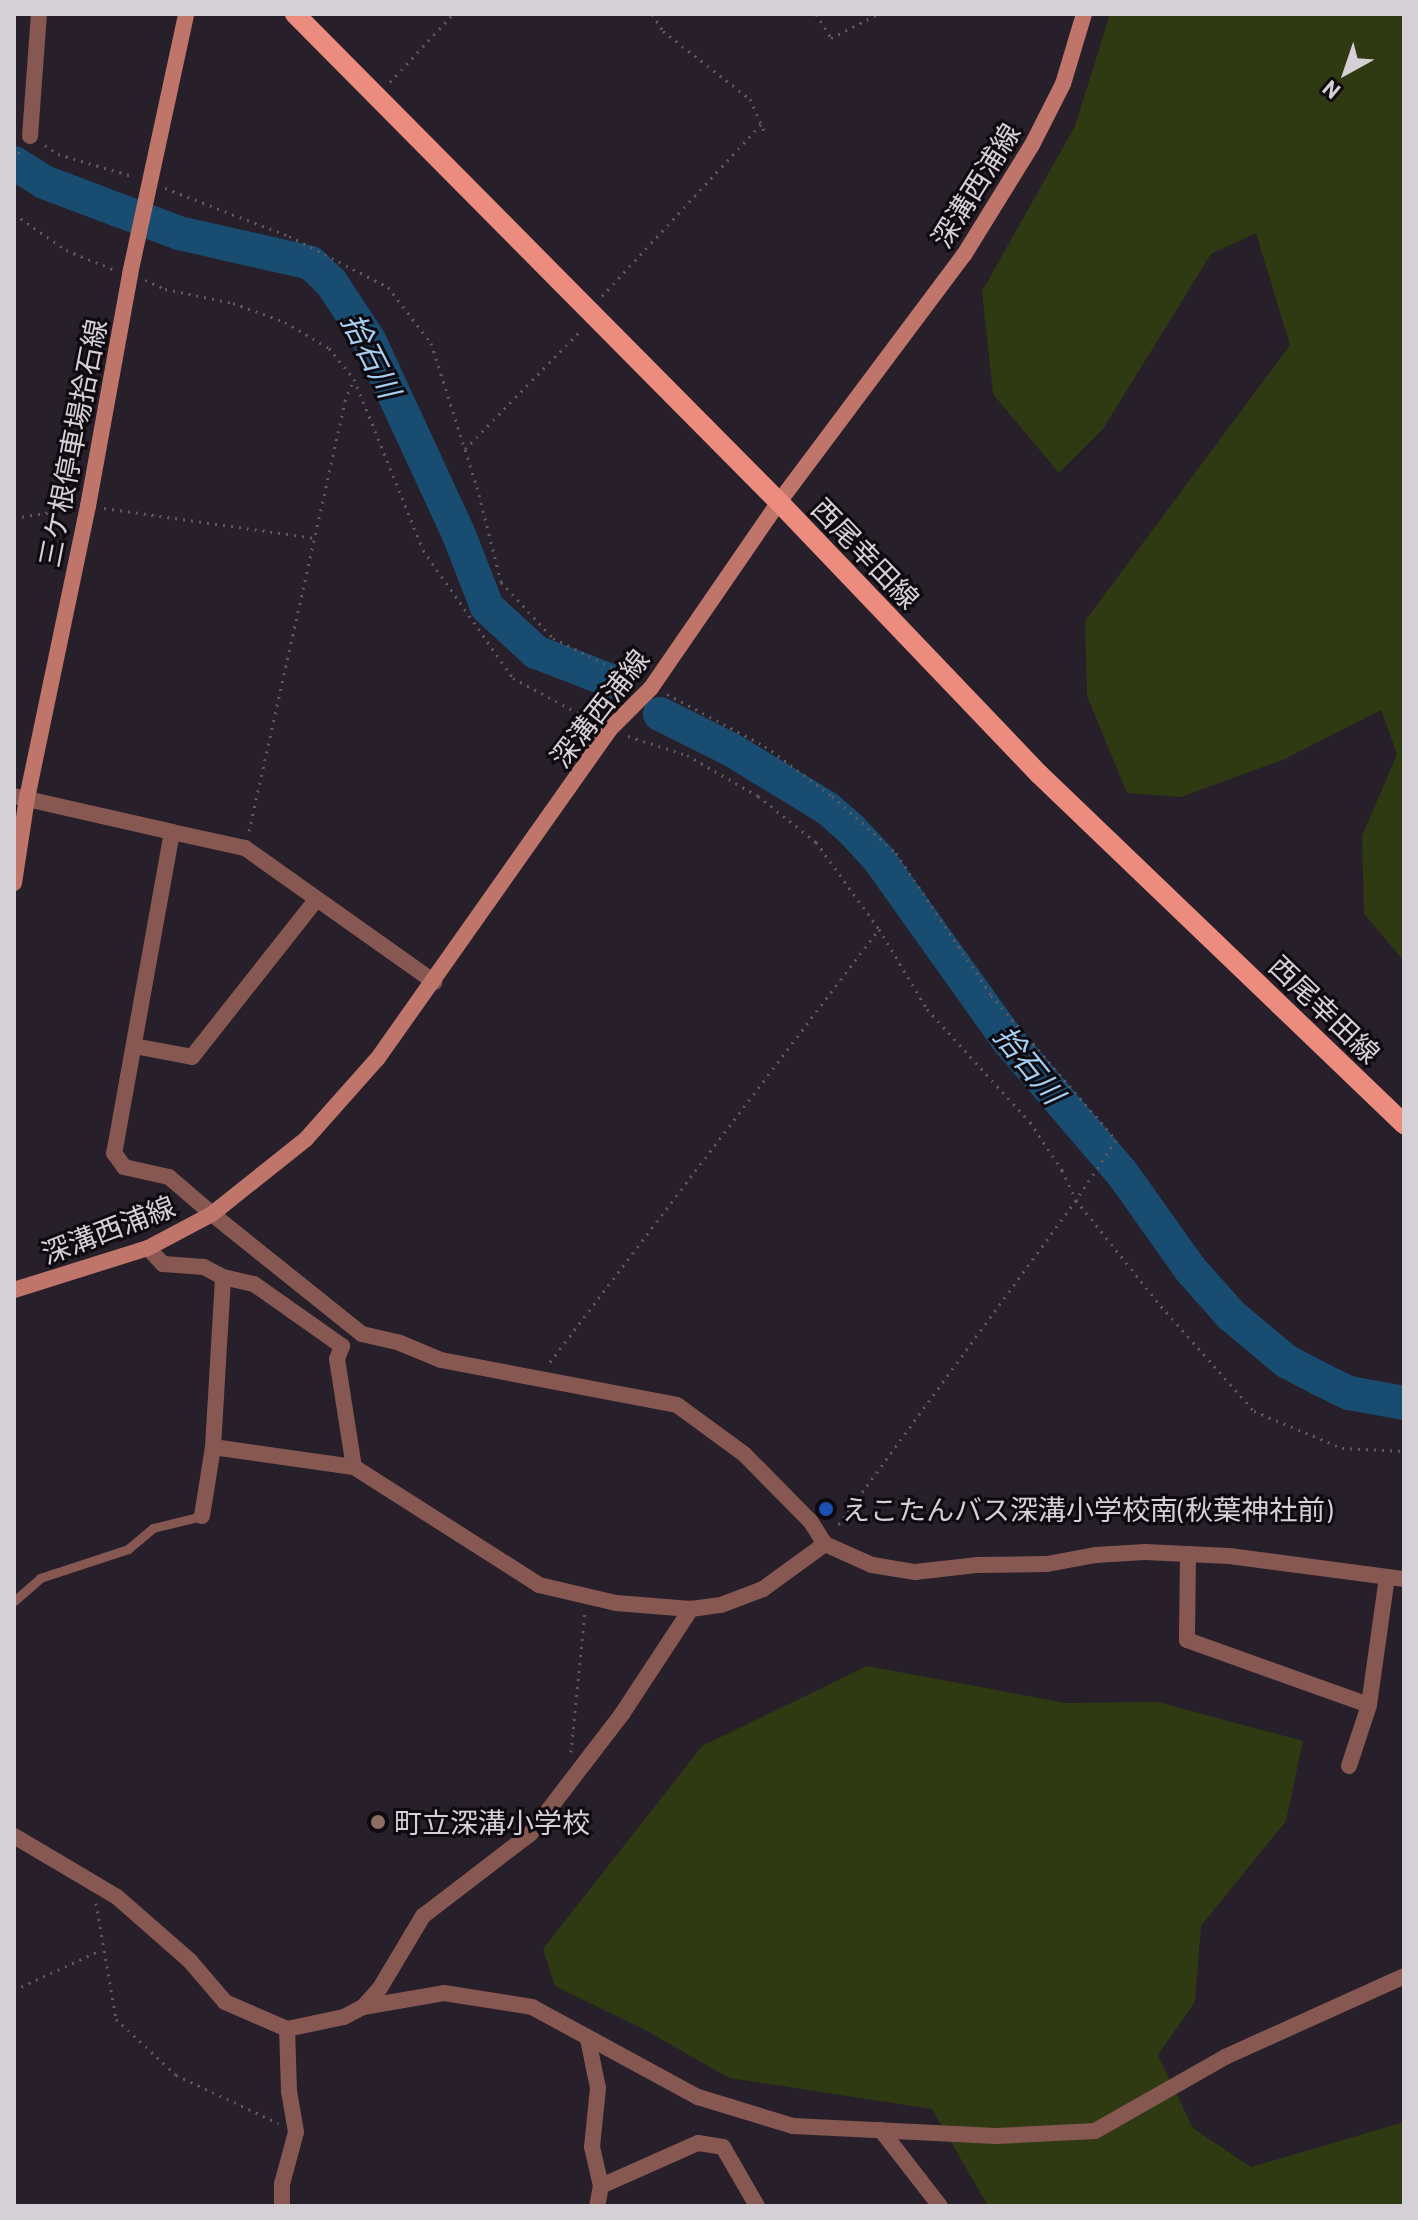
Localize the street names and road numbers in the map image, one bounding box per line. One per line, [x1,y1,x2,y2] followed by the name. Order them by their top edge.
[924,117,1026,253] street label: 深溝西浦線
[31,316,113,570] street label: 三ケ根停車場拾石線
[805,491,927,615] street label: 西尾幸田線
[543,642,655,774] street label: 深溝西浦線
[1263,948,1387,1070] street label: 西尾幸田線
[37,1188,179,1270] street label: 深溝西浦線

